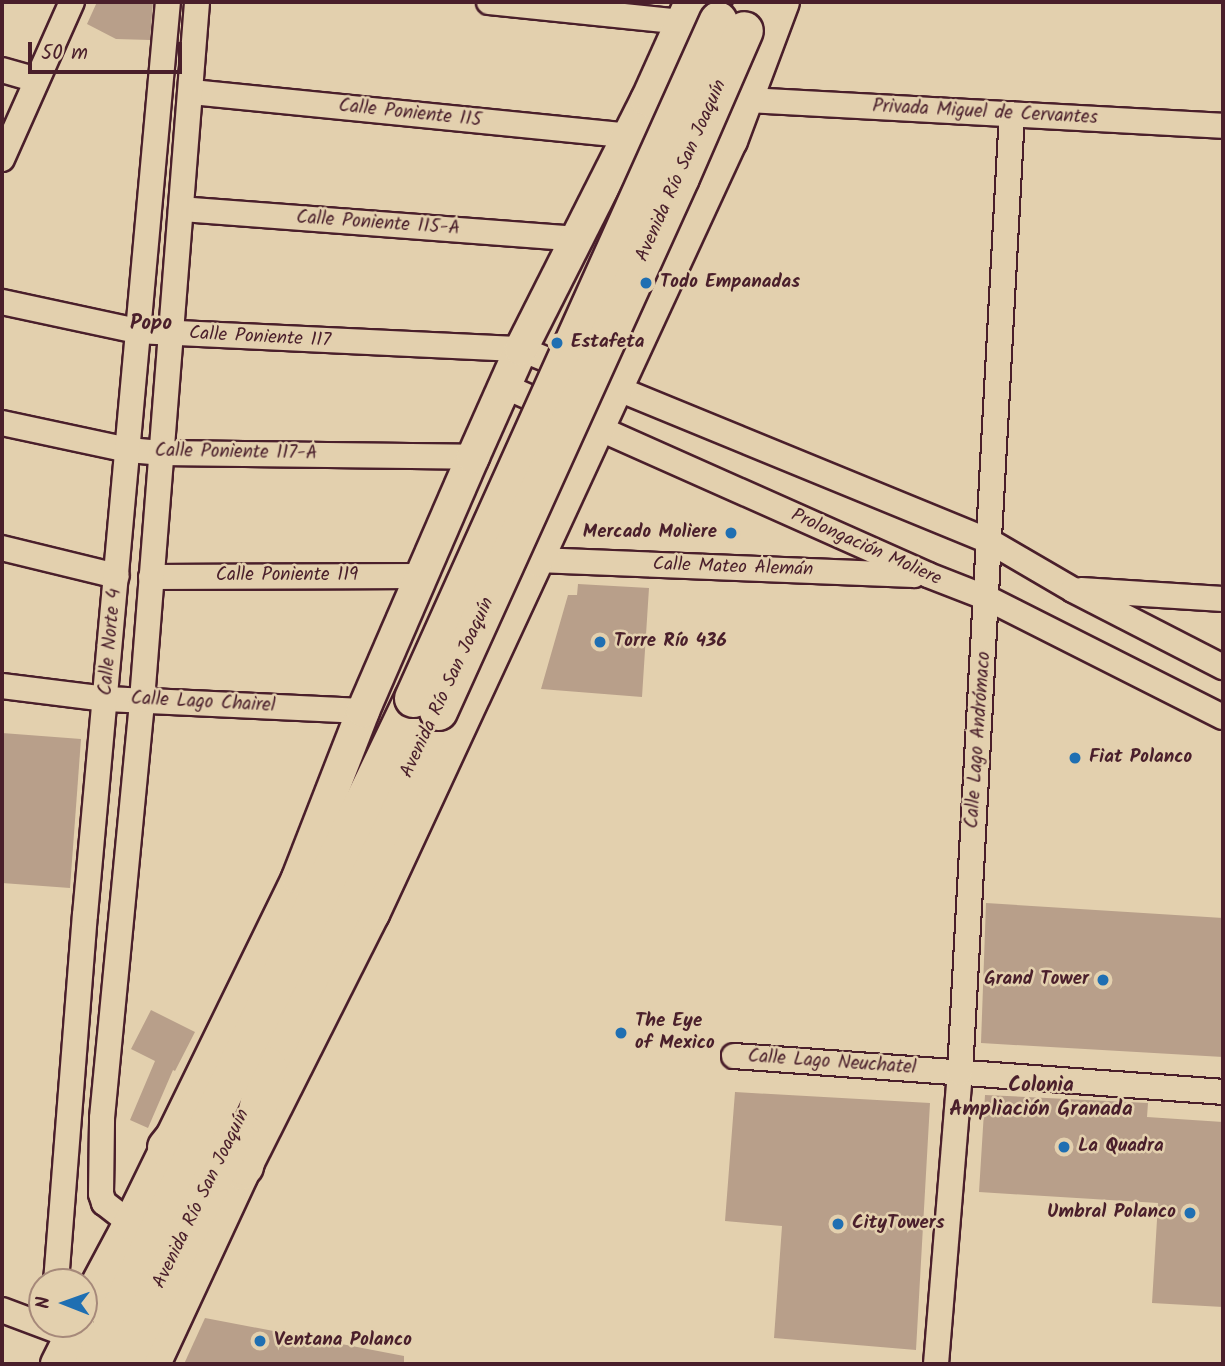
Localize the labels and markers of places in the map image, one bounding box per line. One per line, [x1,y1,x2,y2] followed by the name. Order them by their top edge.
[660,272,800,294] place label: Todo Empanadas
[638,275,654,291] marker: Todo Empanadas
[571,332,644,354] place label: Estafeta
[549,335,565,351] marker: Estafeta
[583,522,717,544] place label: Mercado Moliere
[723,525,739,541] marker: Mercado Moliere
[614,631,727,653] place label: Torre Río 436
[592,634,608,650] marker: Torre Río 436
[1089,747,1192,769] place label: Fiat Polanco
[1067,750,1083,766] marker: Fiat Polanco
[984,969,1089,991] place label: Grand Tower
[1095,972,1111,988] marker: Grand Tower
[635,1011,715,1055] place label: The Eye of Mexico
[613,1025,629,1041] marker: The Eye of Mexico
[1078,1136,1164,1158] place label: La Quadra
[1056,1139,1072,1155] marker: La Quadra
[1047,1202,1176,1224] place label: Umbral Polanco
[1182,1205,1198,1221] marker: Umbral Polanco
[852,1213,945,1235] place label: CityTowers
[830,1216,846,1232] marker: CityTowers
[274,1330,412,1352] place label: Ventana Polanco
[252,1333,268,1349] marker: Ventana Polanco

